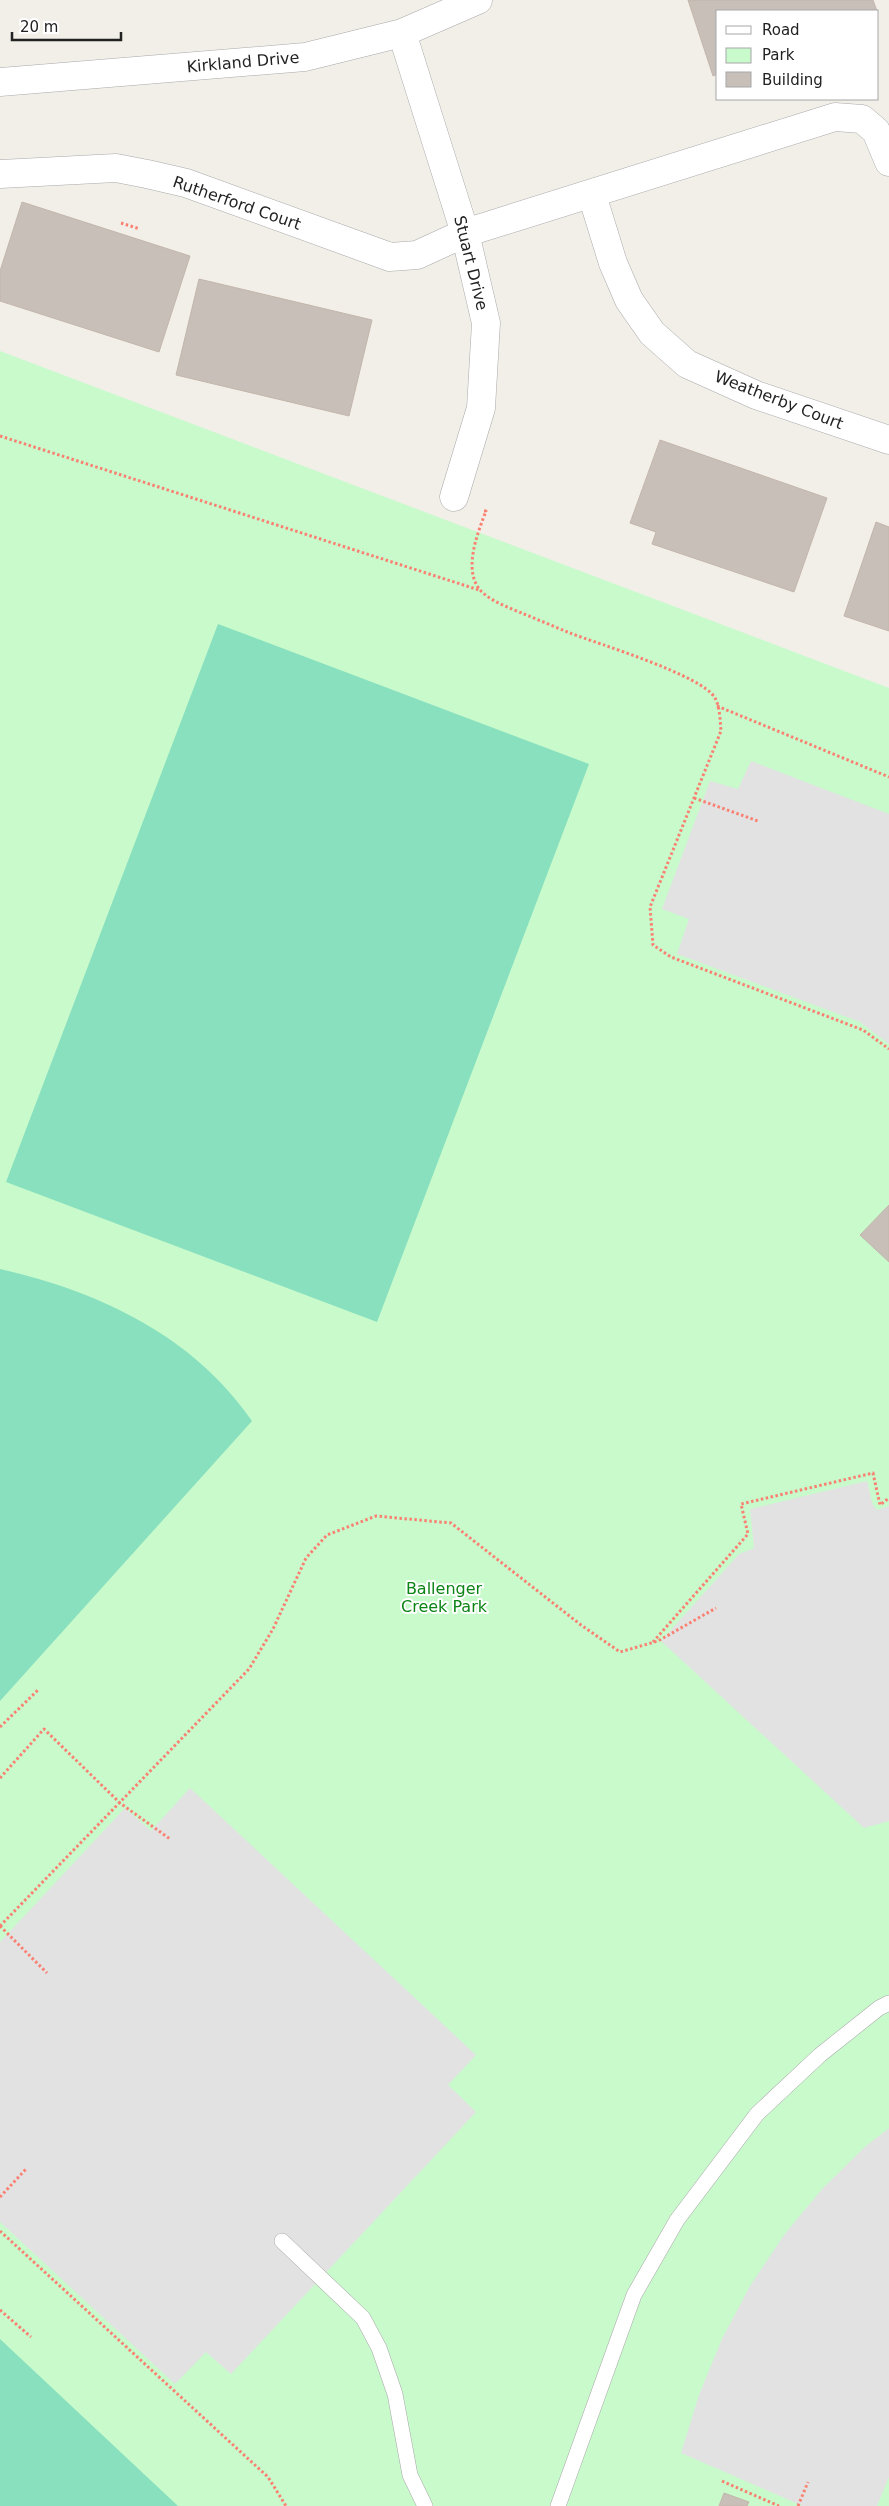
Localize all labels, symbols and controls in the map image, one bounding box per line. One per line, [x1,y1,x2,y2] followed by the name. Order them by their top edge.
[12,10,121,42] scale bar
[716,10,879,100] legend
[20,18,58,36] text: 20 m
[762,21,800,39] text: Road
[762,46,795,64] text: Park
[186,48,300,76] street label: Kirkland Drive
[762,71,823,89] text: Building
[170,172,304,234] street label: Rutherford Court
[450,214,492,312] street label: Stuart Drive
[712,367,846,433] street label: Weatherby Court
[401,1579,488,1616] park label: Ballenger Creek Park

